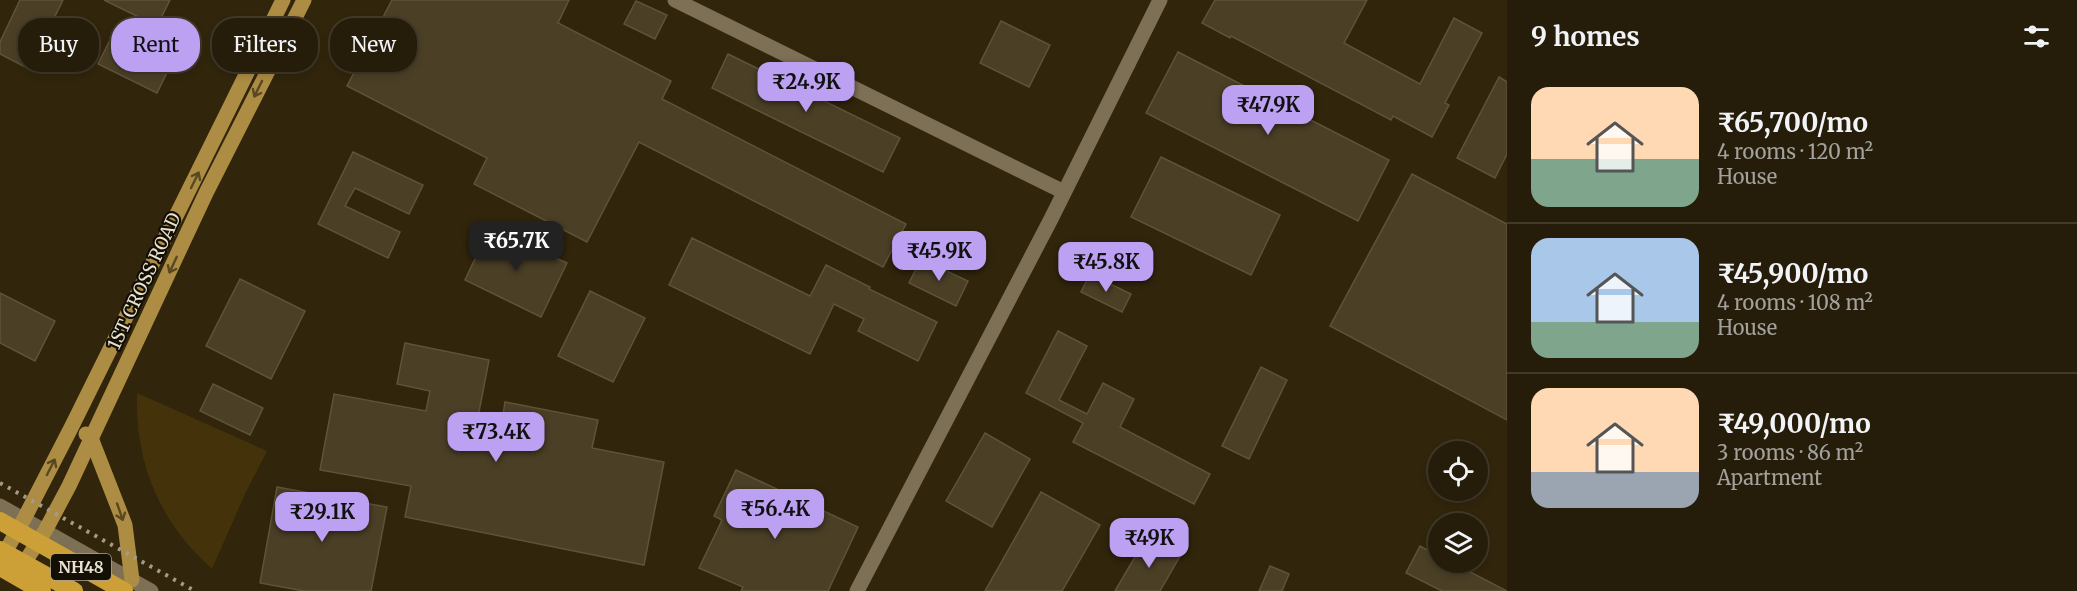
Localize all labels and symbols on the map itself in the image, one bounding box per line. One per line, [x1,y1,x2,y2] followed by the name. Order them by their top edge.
[757,62,855,113] pin: ₹24.9K
[251,80,263,98] one-way arrow
[1219,85,1317,136] pin: ₹47.9K
[189,172,201,190] one-way arrow
[102,209,186,353] street label: 1ST CROSS ROAD
[467,221,565,272] pin: ₹65.7K
[890,231,988,282] pin: ₹45.9K
[1057,242,1155,293] pin: ₹45.8K
[167,255,178,273] one-way arrow
[447,412,545,463] pin: ₹73.4K
[46,459,57,477] one-way arrow
[726,489,824,540] pin: ₹56.4K
[273,492,371,543] pin: ₹29.1K
[116,502,127,521] one-way arrow
[1113,518,1185,569] pin: ₹49K
[51,554,111,580] road number: NH48

